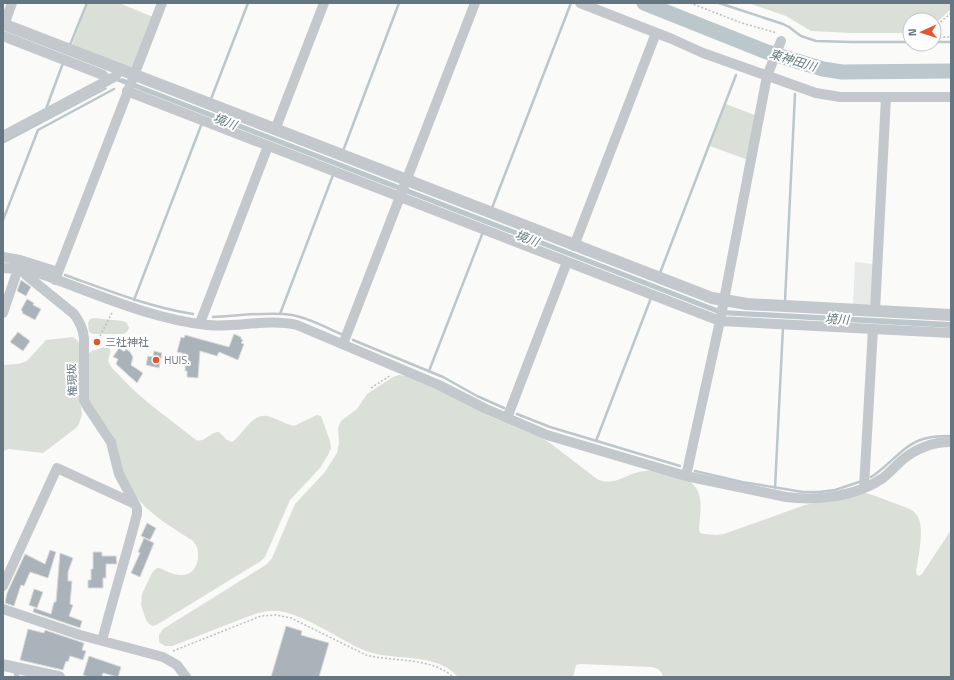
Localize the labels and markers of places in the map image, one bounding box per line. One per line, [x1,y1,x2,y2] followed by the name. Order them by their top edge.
[105,334,149,350] place label: 三社神社
[92,337,102,347] marker: 三社神社
[164,352,190,368] place label: HUIS.
[151,355,161,365] marker: HUIS.

